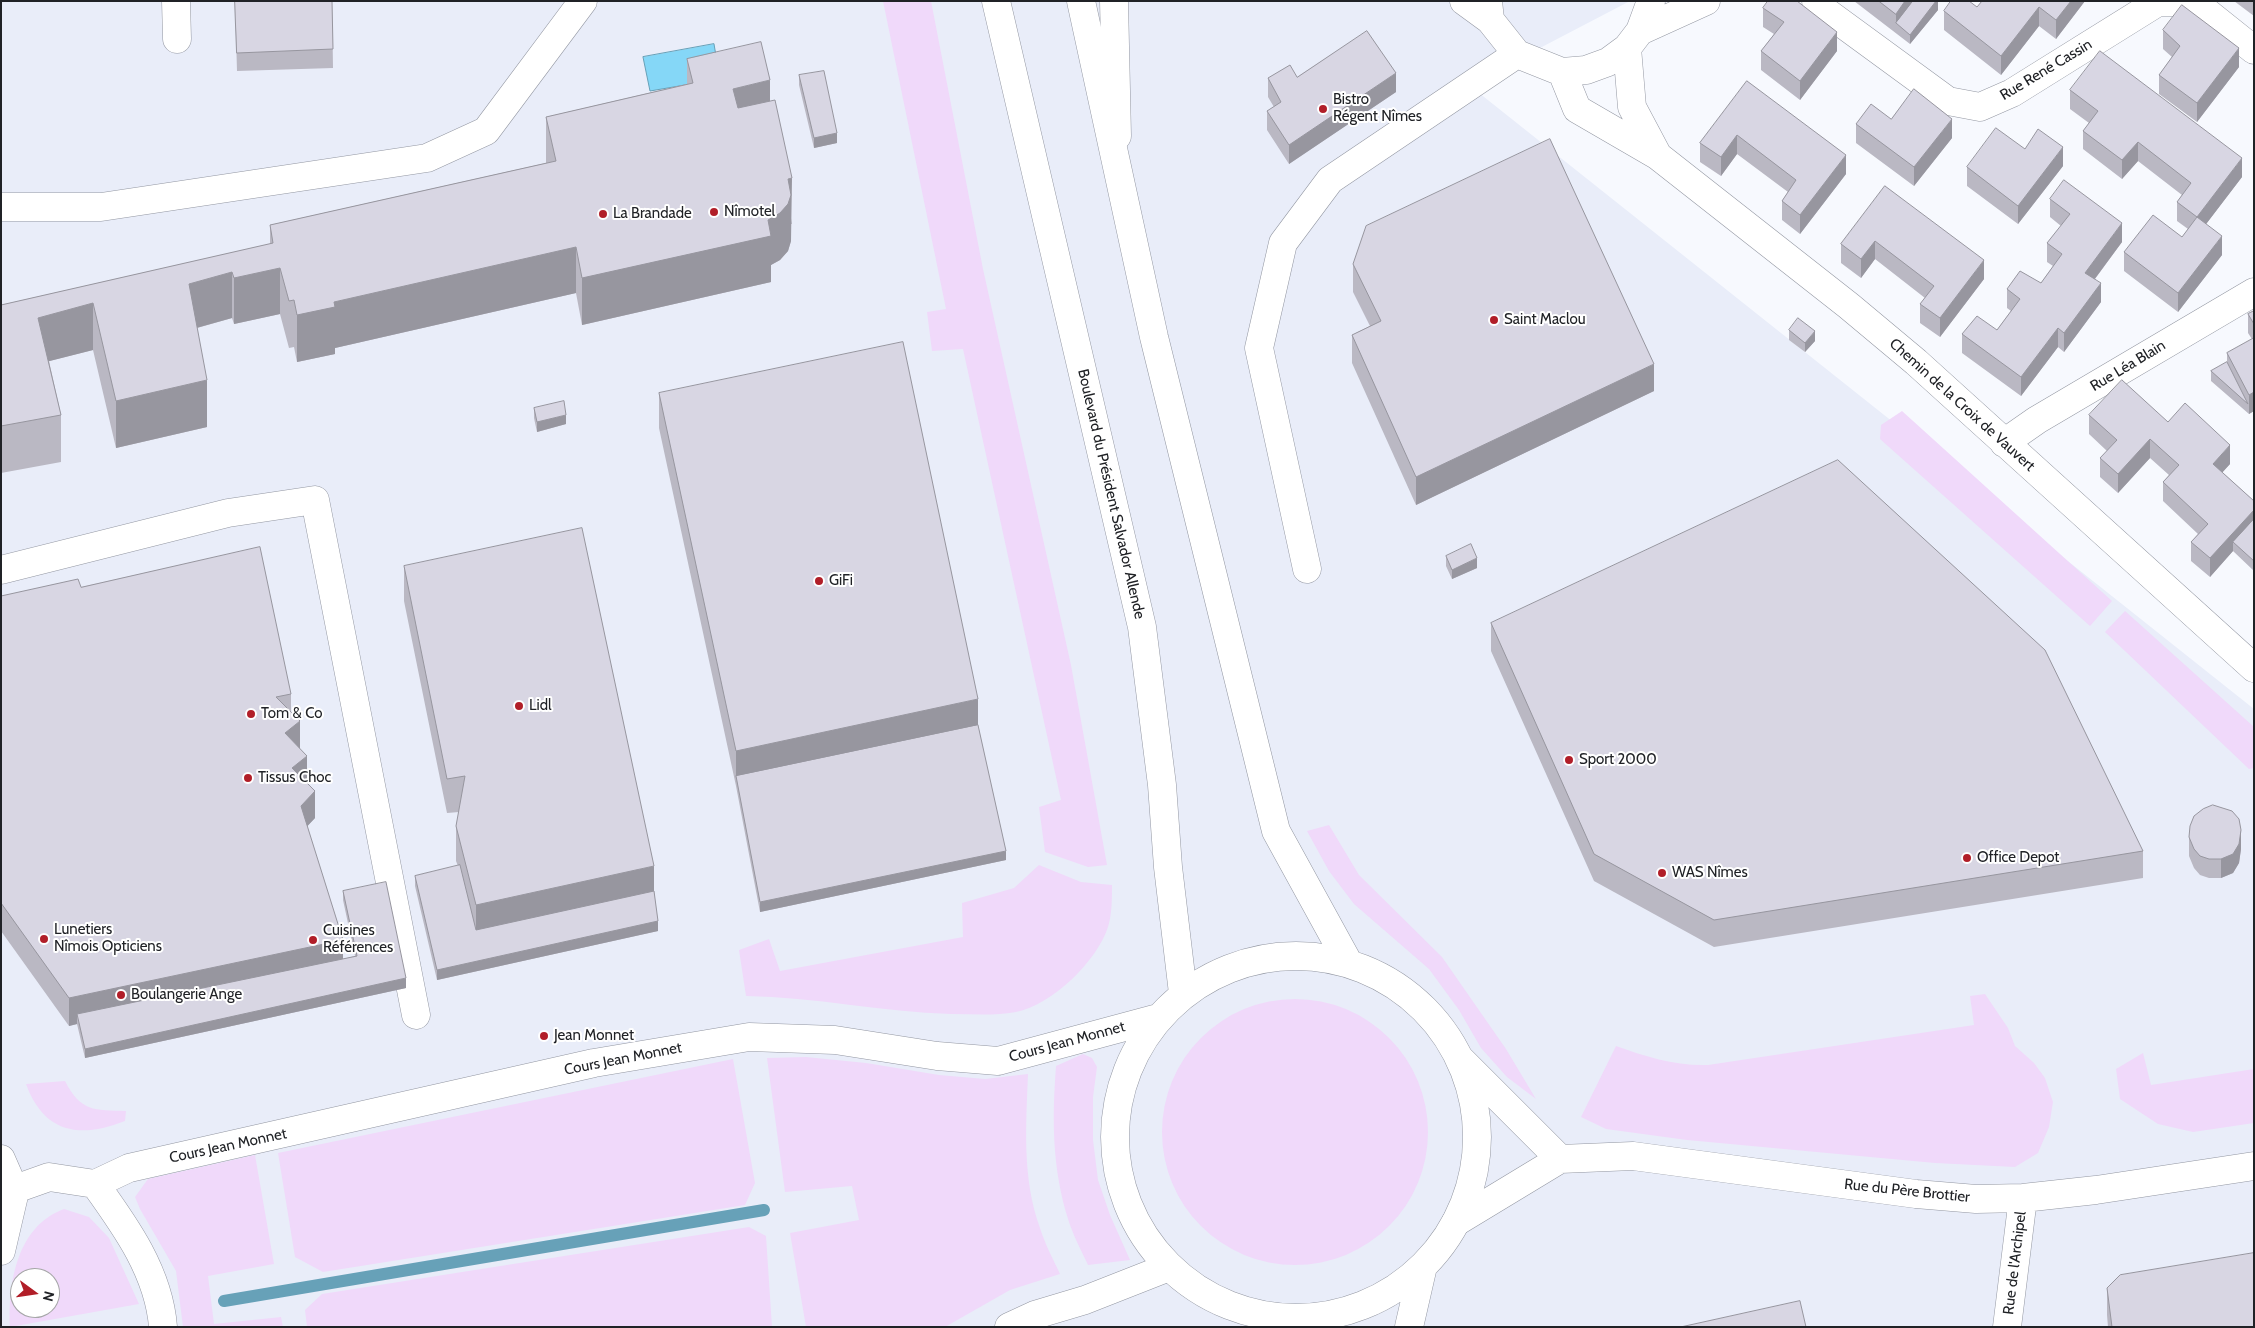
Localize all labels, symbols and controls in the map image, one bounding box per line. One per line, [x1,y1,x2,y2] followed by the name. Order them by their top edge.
[1997,35,2095,105] street label: Rue René Cassin
[1333,91,1422,126] place label: Bistro Régent Nîmes
[1317,103,1329,115] marker: Bistro Régent Nîmes
[724,203,775,221] place label: Nîmotel
[613,205,692,223] place label: La Brandade
[708,206,720,218] marker: Nîmotel
[597,208,609,220] marker: La Brandade
[1504,311,1586,329] place label: Saint Maclou
[1488,314,1500,326] marker: Saint Maclou
[1885,335,2039,475] street label: Chemin de la Croix de Vauvert
[2087,337,2169,395] street label: Rue Léa Blain
[1073,367,1149,621] street label: Boulevard du Président Salvador Allende
[829,572,853,590] place label: GiFi
[813,575,825,587] marker: GiFi
[529,697,552,715] place label: Lidl
[513,700,525,712] marker: Lidl
[261,705,322,723] place label: Tom & Co
[245,708,257,720] marker: Tom & Co
[1579,751,1657,769] place label: Sport 2000
[1563,754,1575,766] marker: Sport 2000
[258,769,331,787] place label: Tissus Choc
[242,772,254,784] marker: Tissus Choc
[1977,849,2059,867] place label: Office Depot
[1961,852,1973,864] marker: Office Depot
[1672,864,1748,882] place label: WAS Nîmes
[1656,867,1668,879] marker: WAS Nîmes
[54,921,162,956] place label: Lunetiers Nîmois Opticiens
[323,922,393,957] place label: Cuisines Références
[38,933,50,945] marker: Lunetiers Nîmois Opticiens
[307,934,319,946] marker: Cuisines Références
[131,986,242,1004] place label: Boulangerie Ange
[115,989,127,1001] marker: Boulangerie Ange
[1007,1018,1127,1066] street label: Cours Jean Monnet
[554,1027,634,1045] place label: Jean Monnet
[538,1030,550,1042] marker: Jean Monnet
[563,1039,683,1079] street label: Cours Jean Monnet
[168,1125,288,1167] street label: Cours Jean Monnet
[1843,1175,1971,1207] street label: Rue du Père Brottier
[2000,1210,2030,1316] street label: Rue de l'Archipel
[10,1268,60,1318] north arrow
[39,1289,59,1303] text: N

